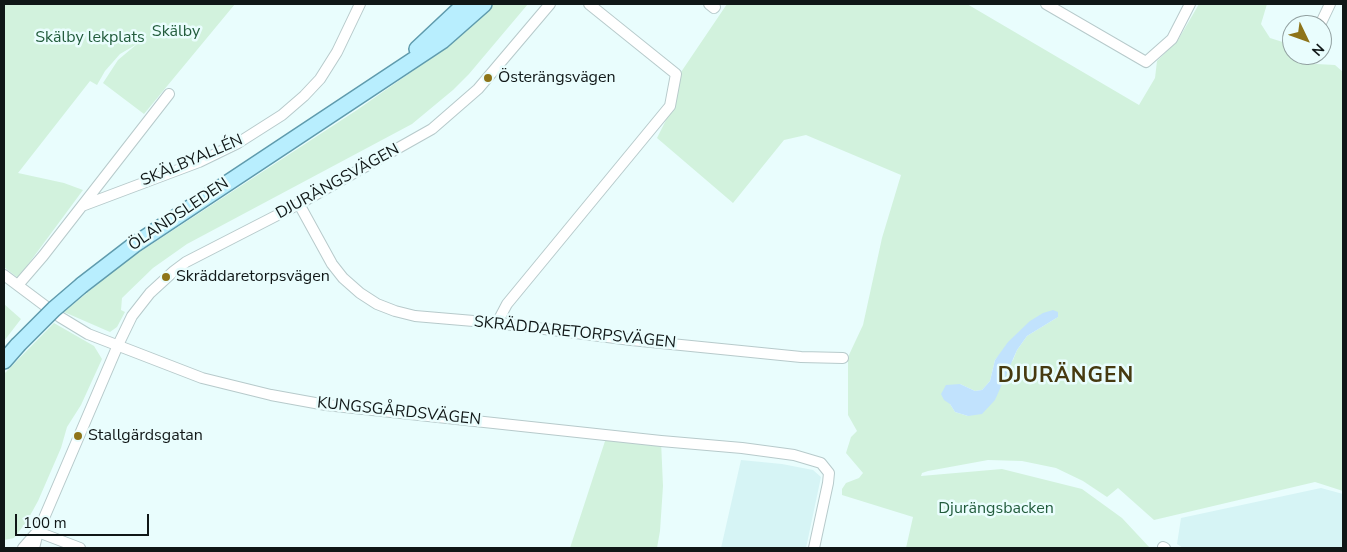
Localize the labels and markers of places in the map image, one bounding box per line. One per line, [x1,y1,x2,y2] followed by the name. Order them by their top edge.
[498,68,616,88] place label: Österängsvägen
[482,72,494,84] marker: Österängsvägen
[176,267,330,287] place label: Skräddaretorpsvägen
[160,271,172,283] marker: Skräddaretorpsvägen
[88,426,203,446] place label: Stallgärdsgatan
[72,430,84,442] marker: Stallgärdsgatan

